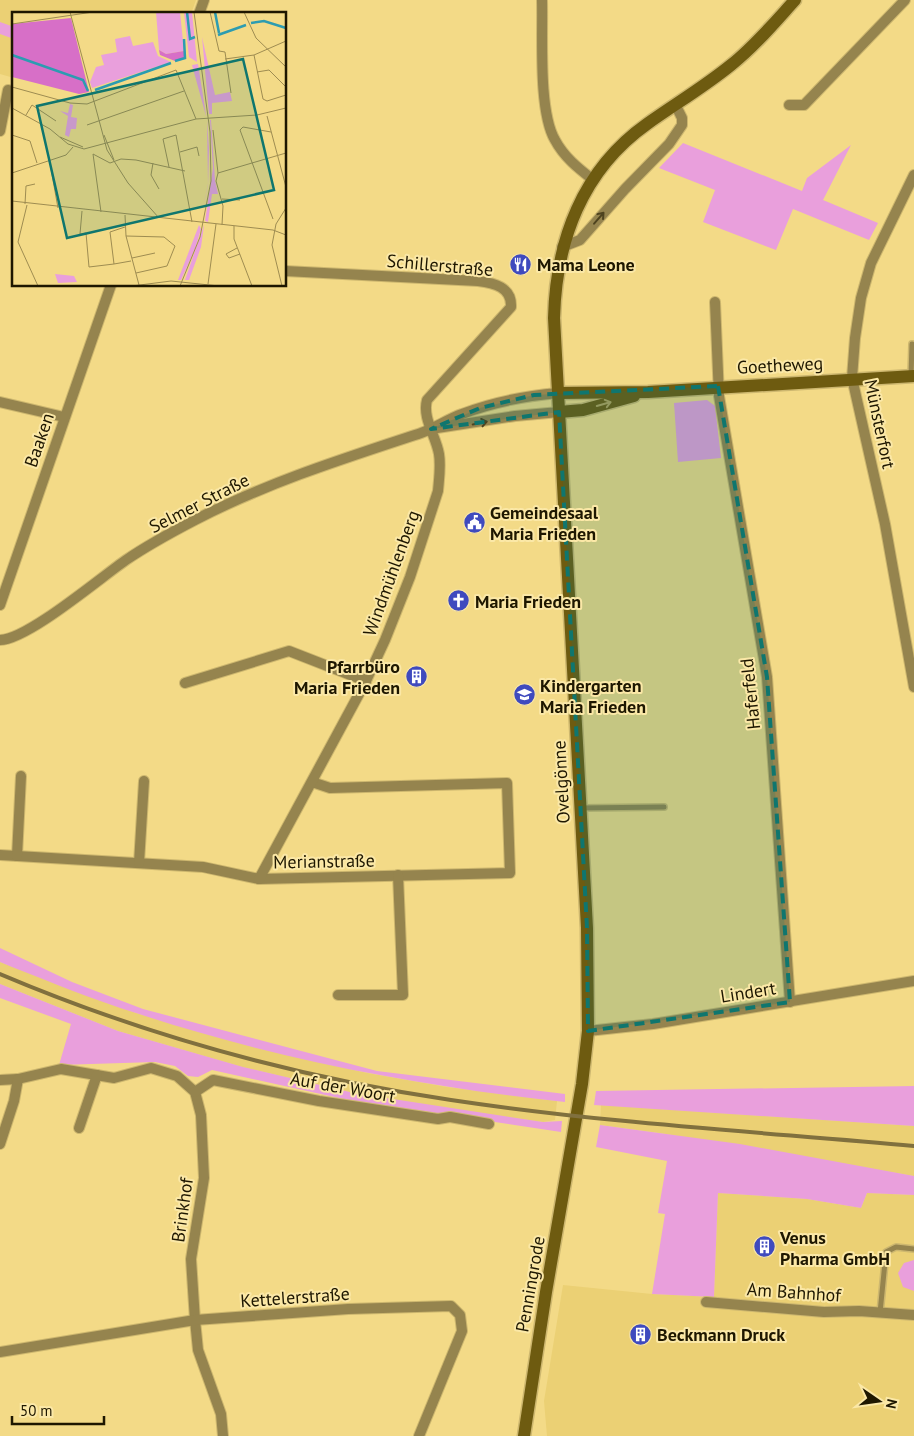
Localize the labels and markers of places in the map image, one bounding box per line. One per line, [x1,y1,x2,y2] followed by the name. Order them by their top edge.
[509,252,533,276] restaurant icon: Mama Leone
[537,253,635,276] place label: Mama Leone
[490,501,599,545] place label: Gemeindesaal Maria Frieden
[462,510,486,534] public building icon: Gemeindesaal Maria Frieden
[447,589,471,613] church icon: Maria Frieden
[475,590,581,613] place label: Maria Frieden
[294,655,400,699] place label: Pfarrbüro Maria Frieden
[404,664,428,688] building icon: Pfarrbüro Maria Frieden
[540,674,646,718] place label: Kindergarten Maria Frieden
[512,683,536,707] school or university icon: Kindergarten Maria Frieden
[779,1226,890,1270] place label: Venus Pharma GmbH
[752,1235,776,1259] building icon: Venus Pharma GmbH
[629,1322,653,1346] building icon: Beckmann Druck
[657,1323,785,1346] place label: Beckmann Druck

